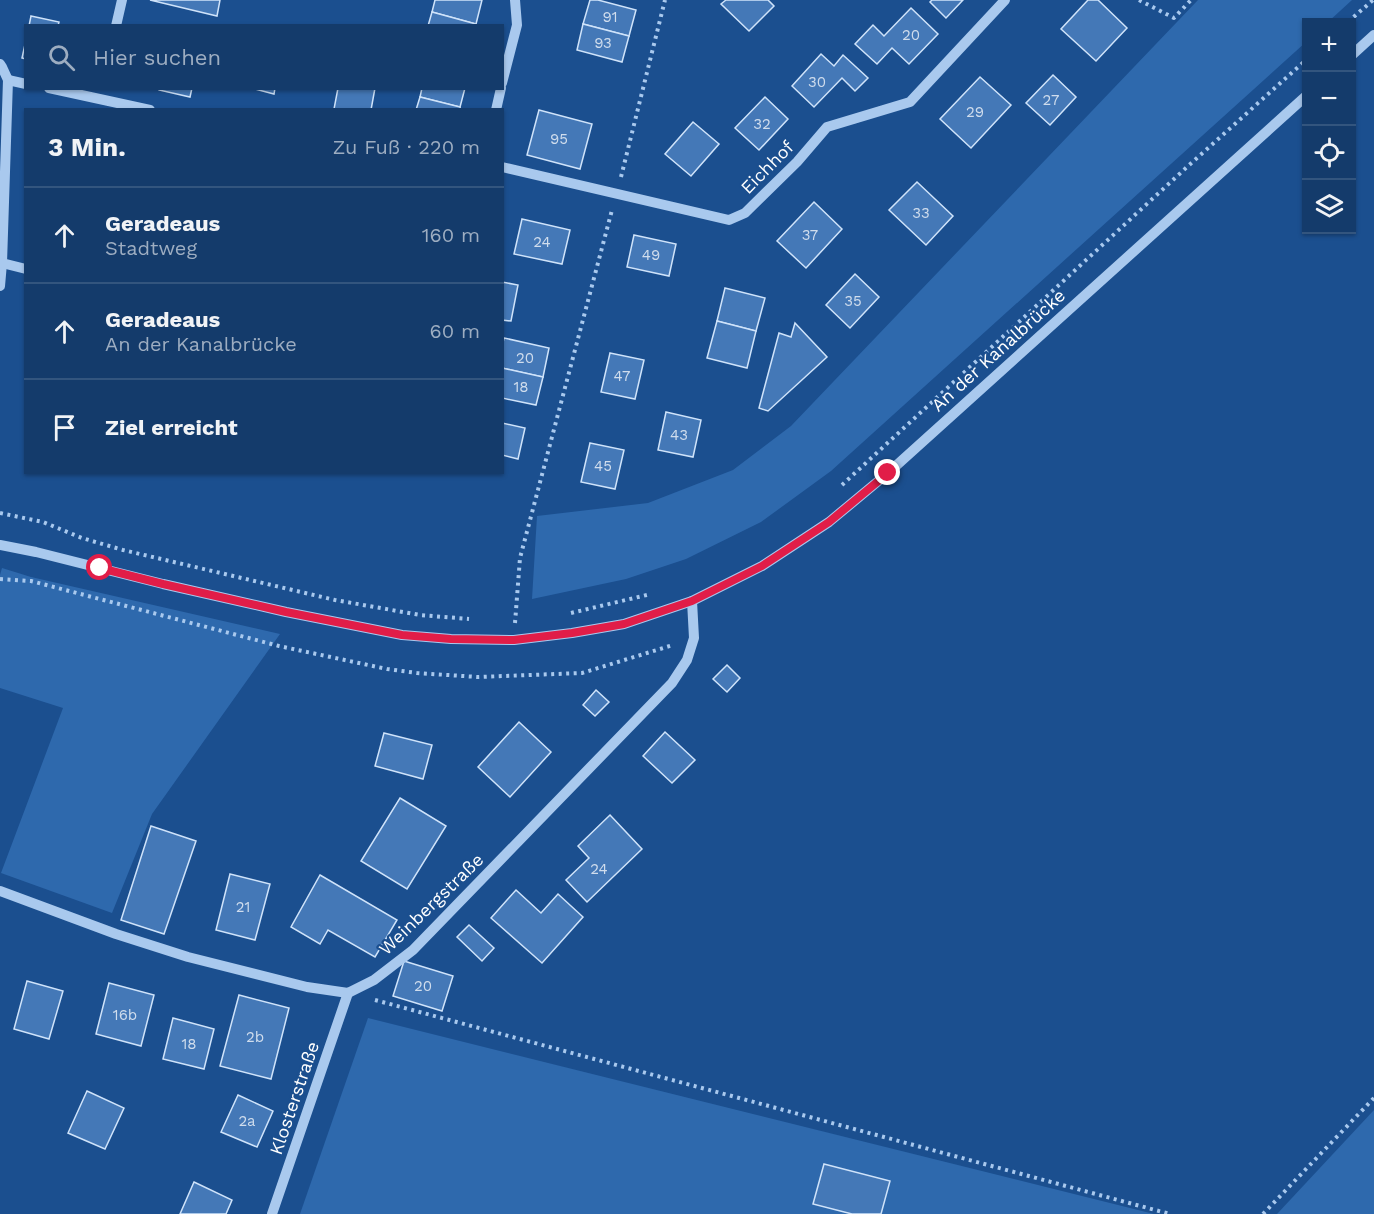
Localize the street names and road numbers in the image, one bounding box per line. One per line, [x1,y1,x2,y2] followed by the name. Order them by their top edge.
[736,136,798,198] street label: Eichhof
[927,284,1069,416] street label: An der Kanalbrücke
[374,849,488,959] street label: Weinbergstraße
[265,1039,323,1157] street label: Klosterstraße

